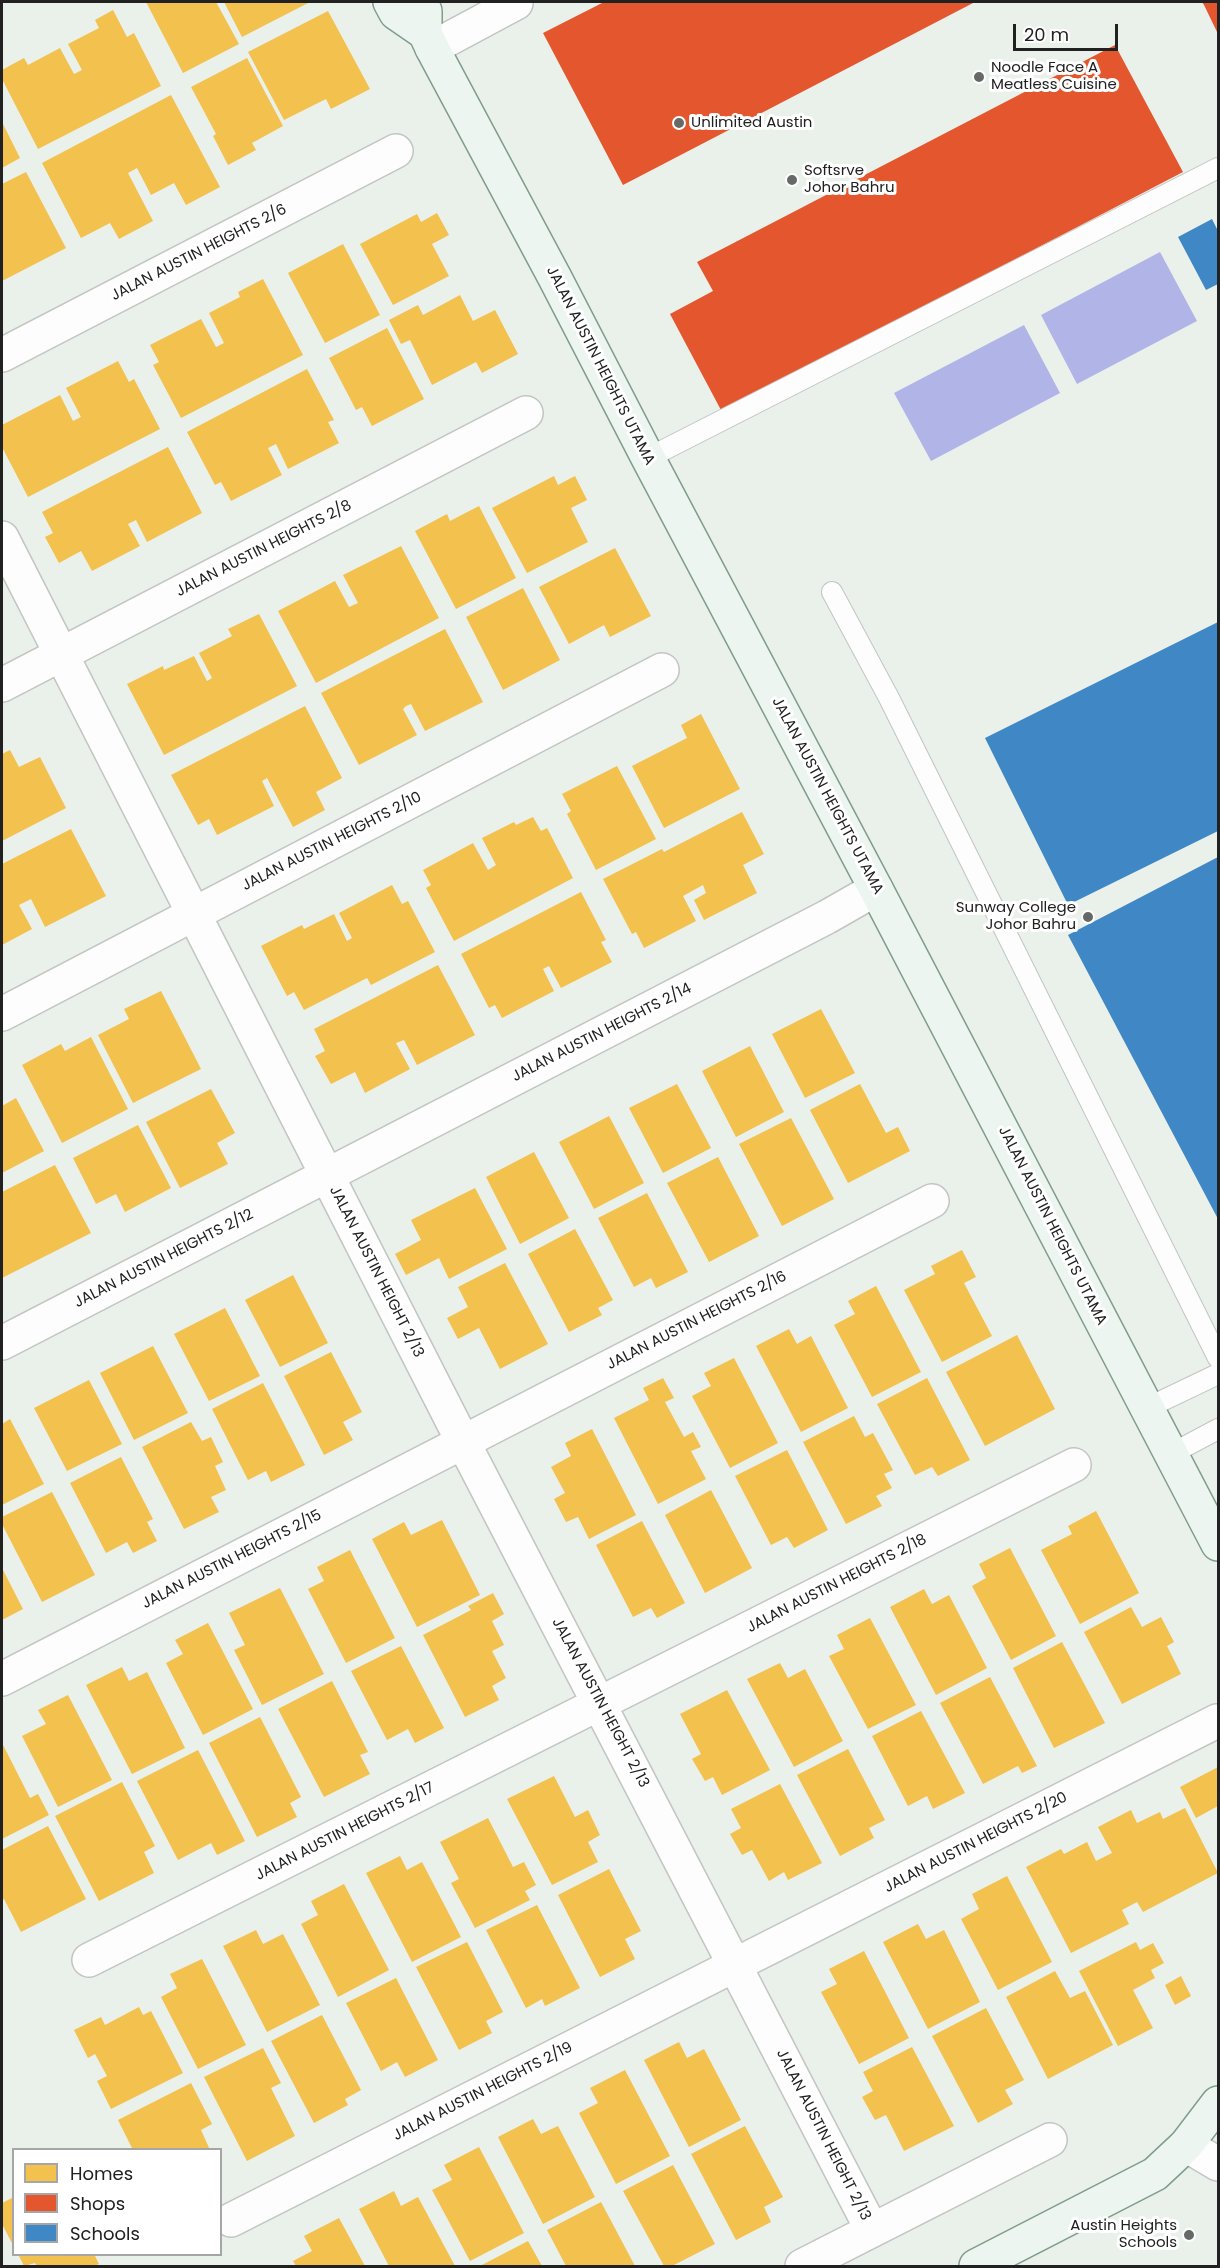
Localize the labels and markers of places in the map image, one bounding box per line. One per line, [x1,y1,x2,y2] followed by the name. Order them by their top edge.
[991,59,1117,94] place label: Noodle Face A Meatless Cuisine
[972,70,986,84] marker: Noodle Face A Meatless Cuisine
[691,114,812,132] place label: Unlimited Austin
[672,116,686,130] marker: Unlimited Austin
[804,162,894,197] place label: Softsrve Johor Bahru
[785,173,799,187] marker: Softsrve Johor Bahru
[956,899,1076,934] place label: Sunway College Johor Bahru
[1081,910,1095,924] marker: Sunway College Johor Bahru
[1070,2217,1177,2252] place label: Austin Heights Schools
[1182,2228,1196,2242] marker: Austin Heights Schools

